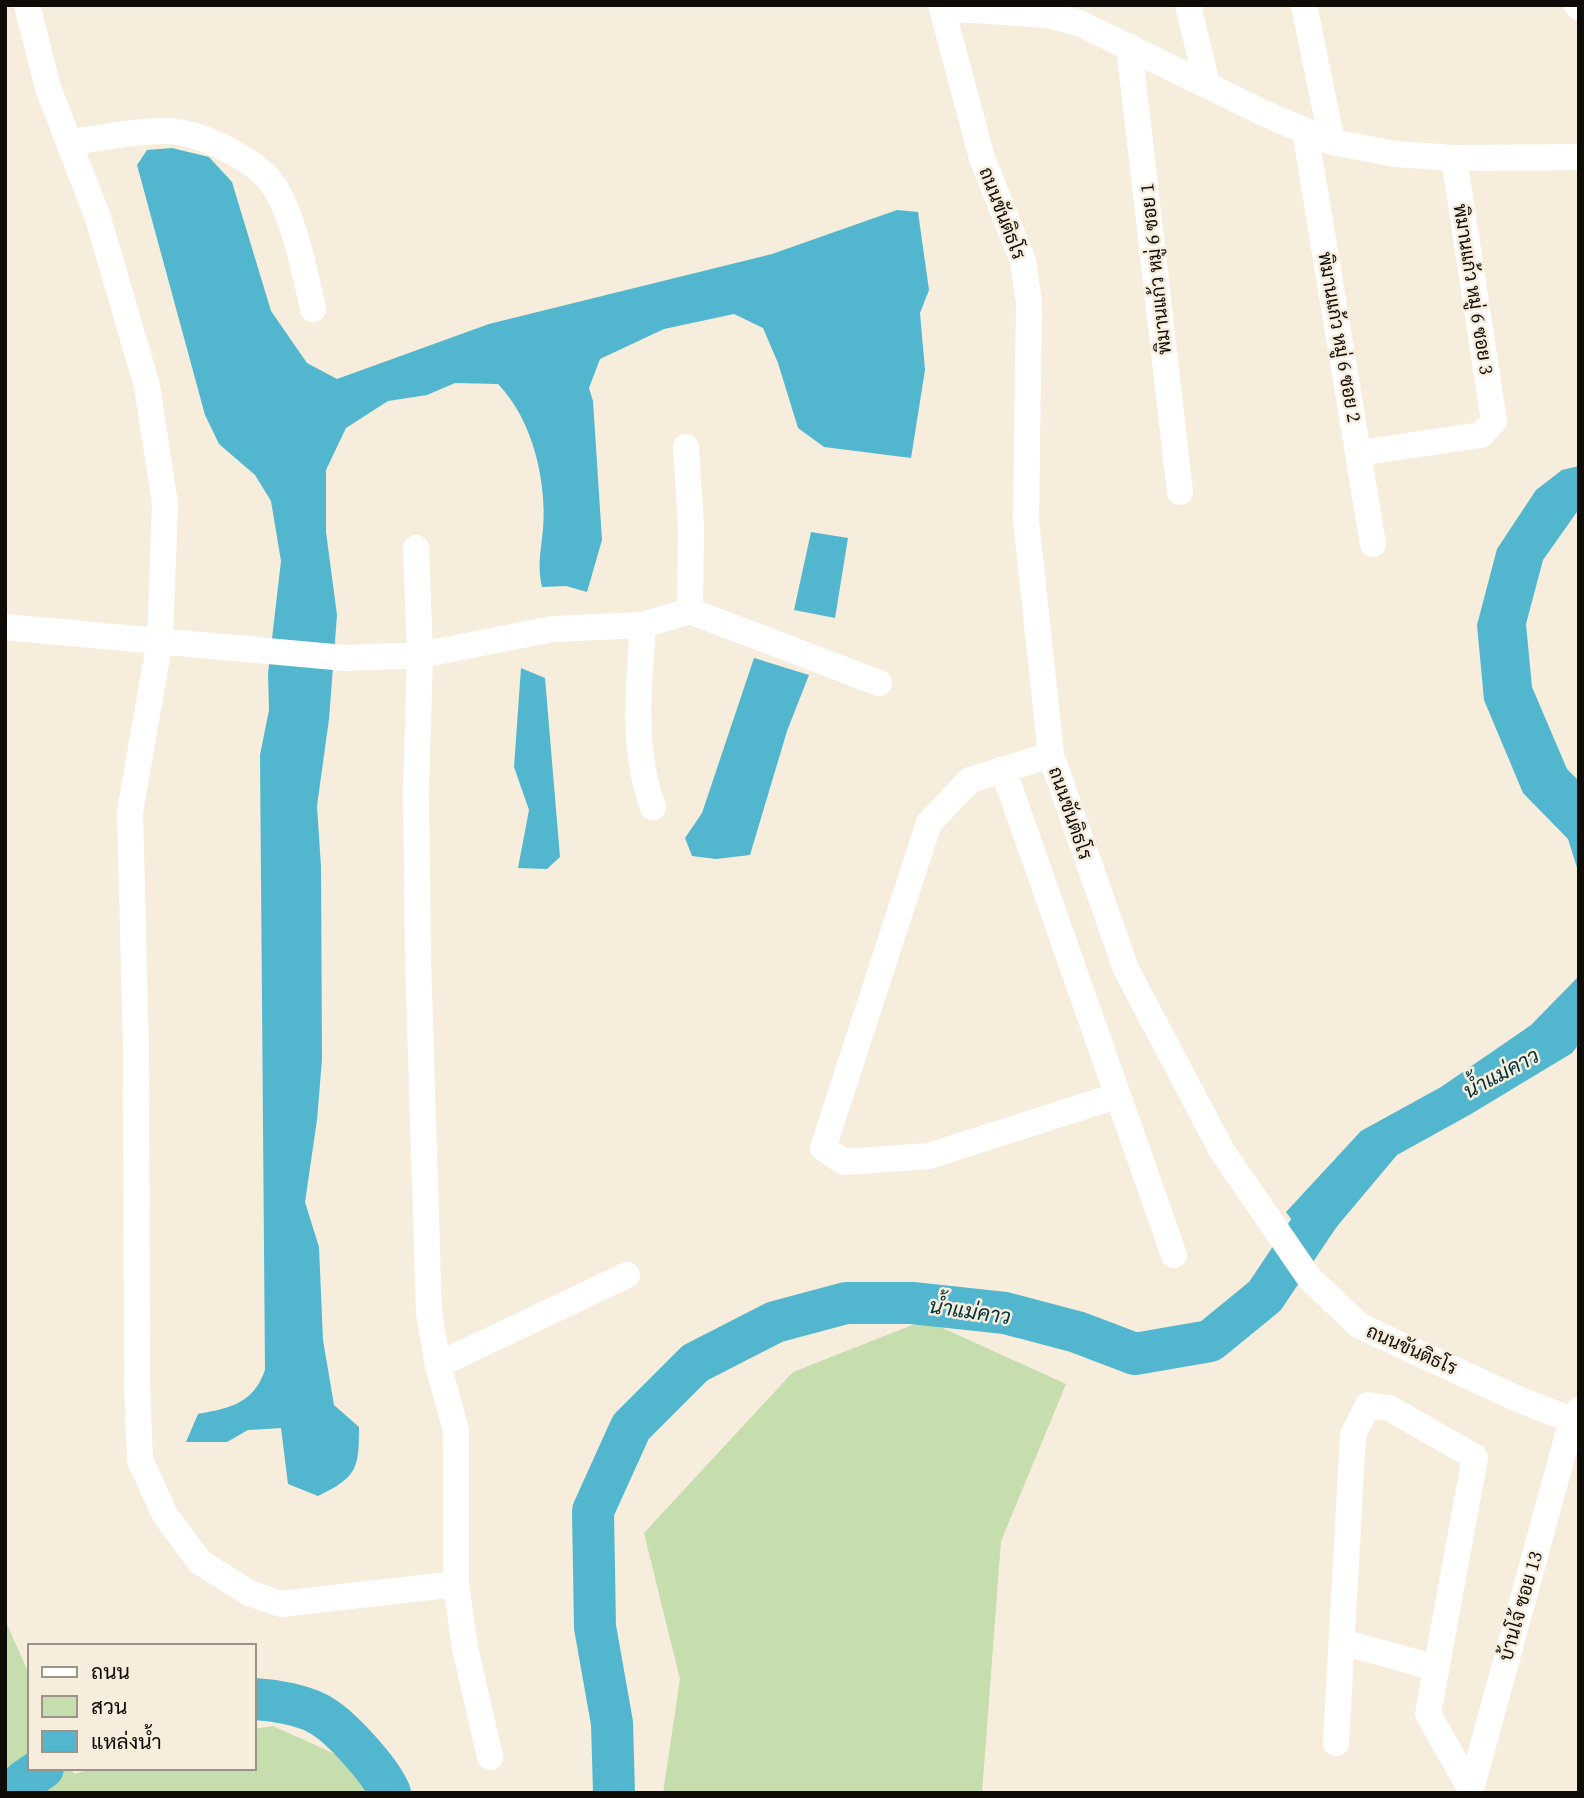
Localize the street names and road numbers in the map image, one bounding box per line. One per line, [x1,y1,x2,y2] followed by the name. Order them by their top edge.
[974,163,1032,263] street label: ถนนขันติธโร
[1133,182,1178,356] street label: พิมานแก้ว หมู่ 6 ซอย 1
[1447,202,1500,376] street label: พิมานแก้ว หมู่ 6 ซอย 3
[1311,250,1368,424] street label: พิมานแก้ว หมู่ 6 ซอย 2
[1043,763,1099,863] street label: ถนนขันติธโร
[1362,1317,1462,1381] street label: ถนนขันติธโร
[1492,1548,1548,1664] street label: บ้านโจ้ ซอย 13

